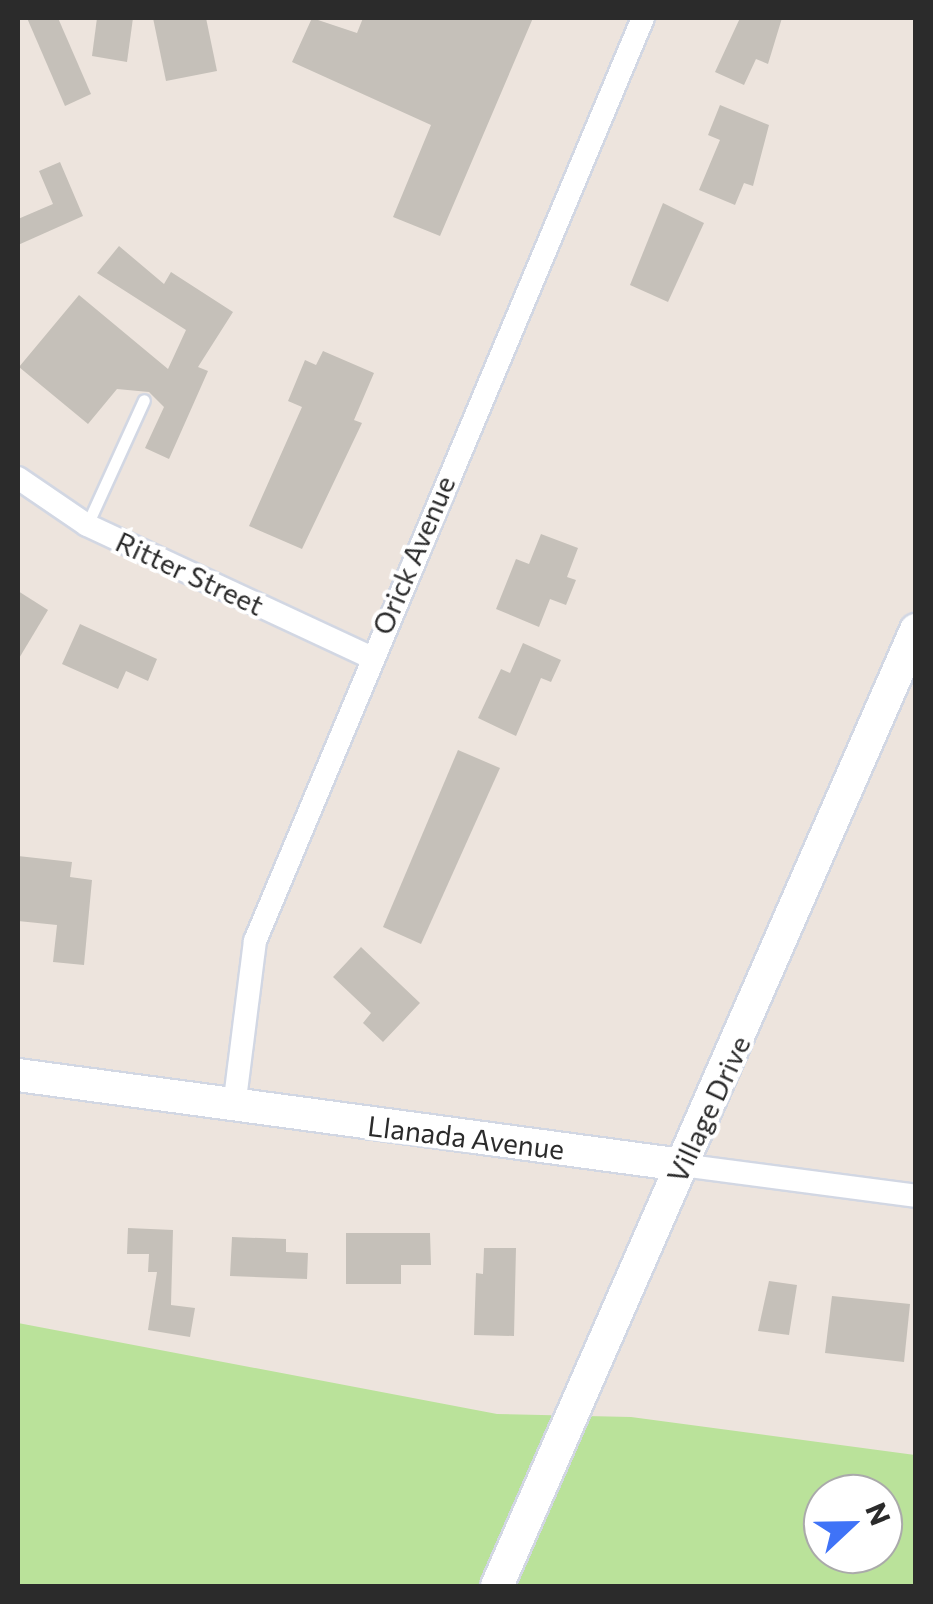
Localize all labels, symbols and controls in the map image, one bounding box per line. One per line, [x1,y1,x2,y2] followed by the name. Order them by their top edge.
[365,471,461,639] street label: Orick Avenue
[111,524,269,622] street label: Ritter Street
[659,1030,757,1188] street label: Village Drive
[366,1108,566,1166] street label: Llanada Avenue
[803,1474,903,1574] north arrow
[859,1497,899,1530] text: N

